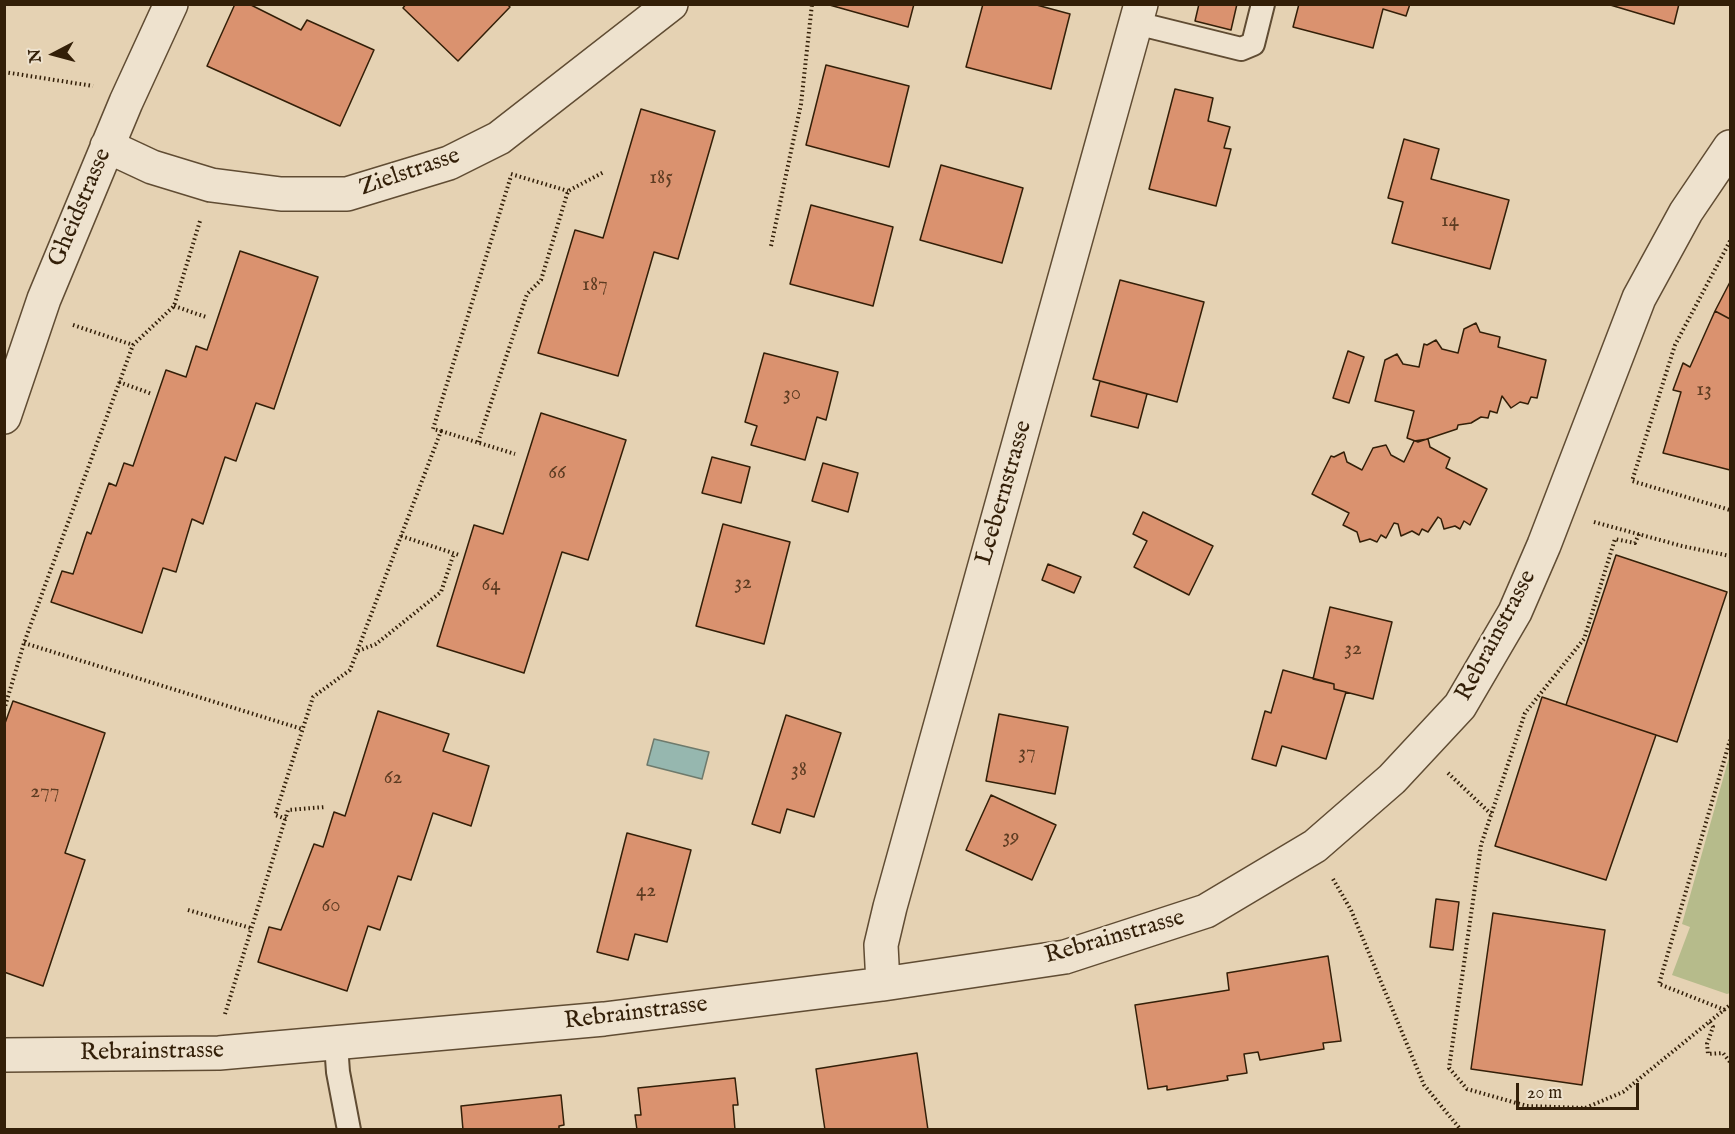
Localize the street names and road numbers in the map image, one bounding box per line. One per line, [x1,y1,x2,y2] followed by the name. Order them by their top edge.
[356,142,464,204] street label: Zielstrasse
[43,145,119,271] street label: Gheidstrasse
[971,418,1039,568] street label: Leebernstrasse
[1450,566,1544,706] street label: Rebrainstrasse
[1042,904,1188,972] street label: Rebrainstrasse
[563,991,709,1037] street label: Rebrainstrasse
[80,1037,224,1069] street label: Rebrainstrasse

